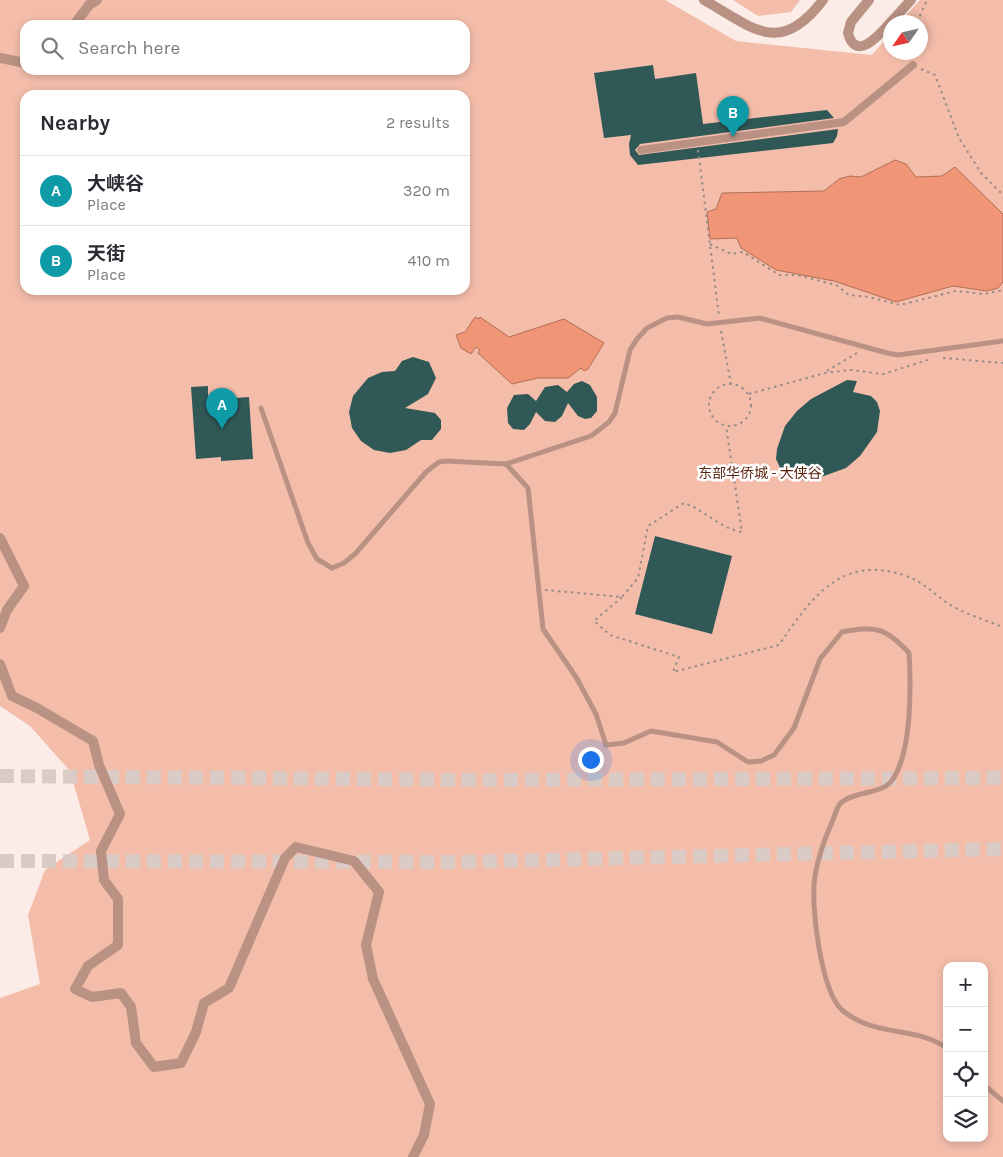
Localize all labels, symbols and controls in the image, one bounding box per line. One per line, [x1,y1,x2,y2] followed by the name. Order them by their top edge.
[883,15,928,60] north arrow
[20,20,470,75] search box
[38,34,66,62] icon: search
[78,37,180,59] text: Search here
[717,96,749,137] pin: B
[40,111,110,135] text: Nearby
[386,113,450,132] text: 2 results
[87,173,144,195] text: 大峡谷
[51,181,61,200] text: A
[403,181,450,200] text: 320 m
[87,195,126,214] text: Place
[87,243,125,265] text: 天街
[51,251,61,270] text: B
[408,251,450,270] text: 410 m
[87,265,126,284] text: Place
[206,388,238,429] pin: A
[698,465,822,482] park label: 东部华侨城 - 大侠谷
[578,747,604,773] your location
[943,962,988,1142] map controls
[943,962,988,1007] button: +
[943,1007,988,1052] button: −
[943,1052,988,1097] button: locate
[943,1097,988,1142] button: layers

